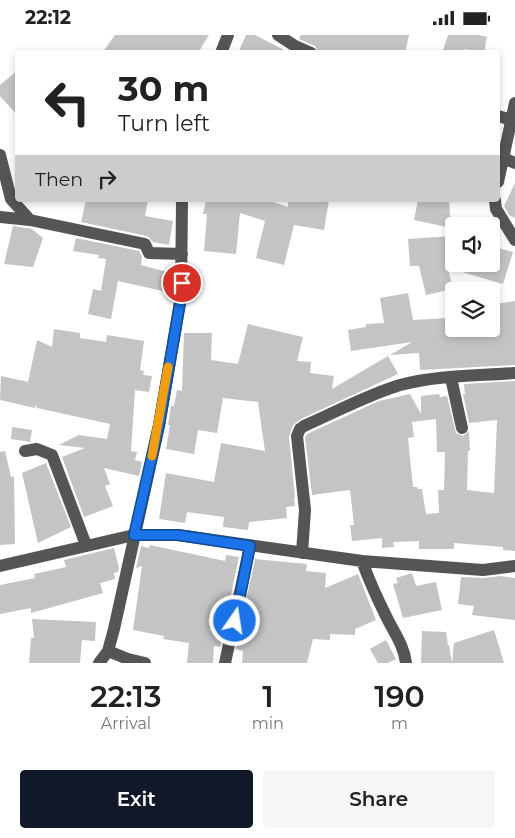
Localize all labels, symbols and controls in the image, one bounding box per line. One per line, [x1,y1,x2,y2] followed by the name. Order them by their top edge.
[25,6,71,29] text: 22:12
[118,67,209,110] text: 30 m
[35,70,100,135] icon: left
[118,110,210,137] text: Turn left
[93,165,121,193] icon: right
[35,168,83,191] text: Then
[445,217,500,337] map controls
[445,217,500,272] button: sound
[161,262,203,304] pin
[168,269,196,297] icon: arrive
[445,282,500,337] button: layers
[208,594,260,646] position arrow
[90,678,161,715] text: 22:13
[262,678,274,715] text: 1
[374,678,425,715] text: 190
[101,714,151,733] text: Arrival
[252,714,284,733] text: min
[391,714,408,733] text: m
[20,770,253,828] button: Exit
[263,770,495,828] button: Share

